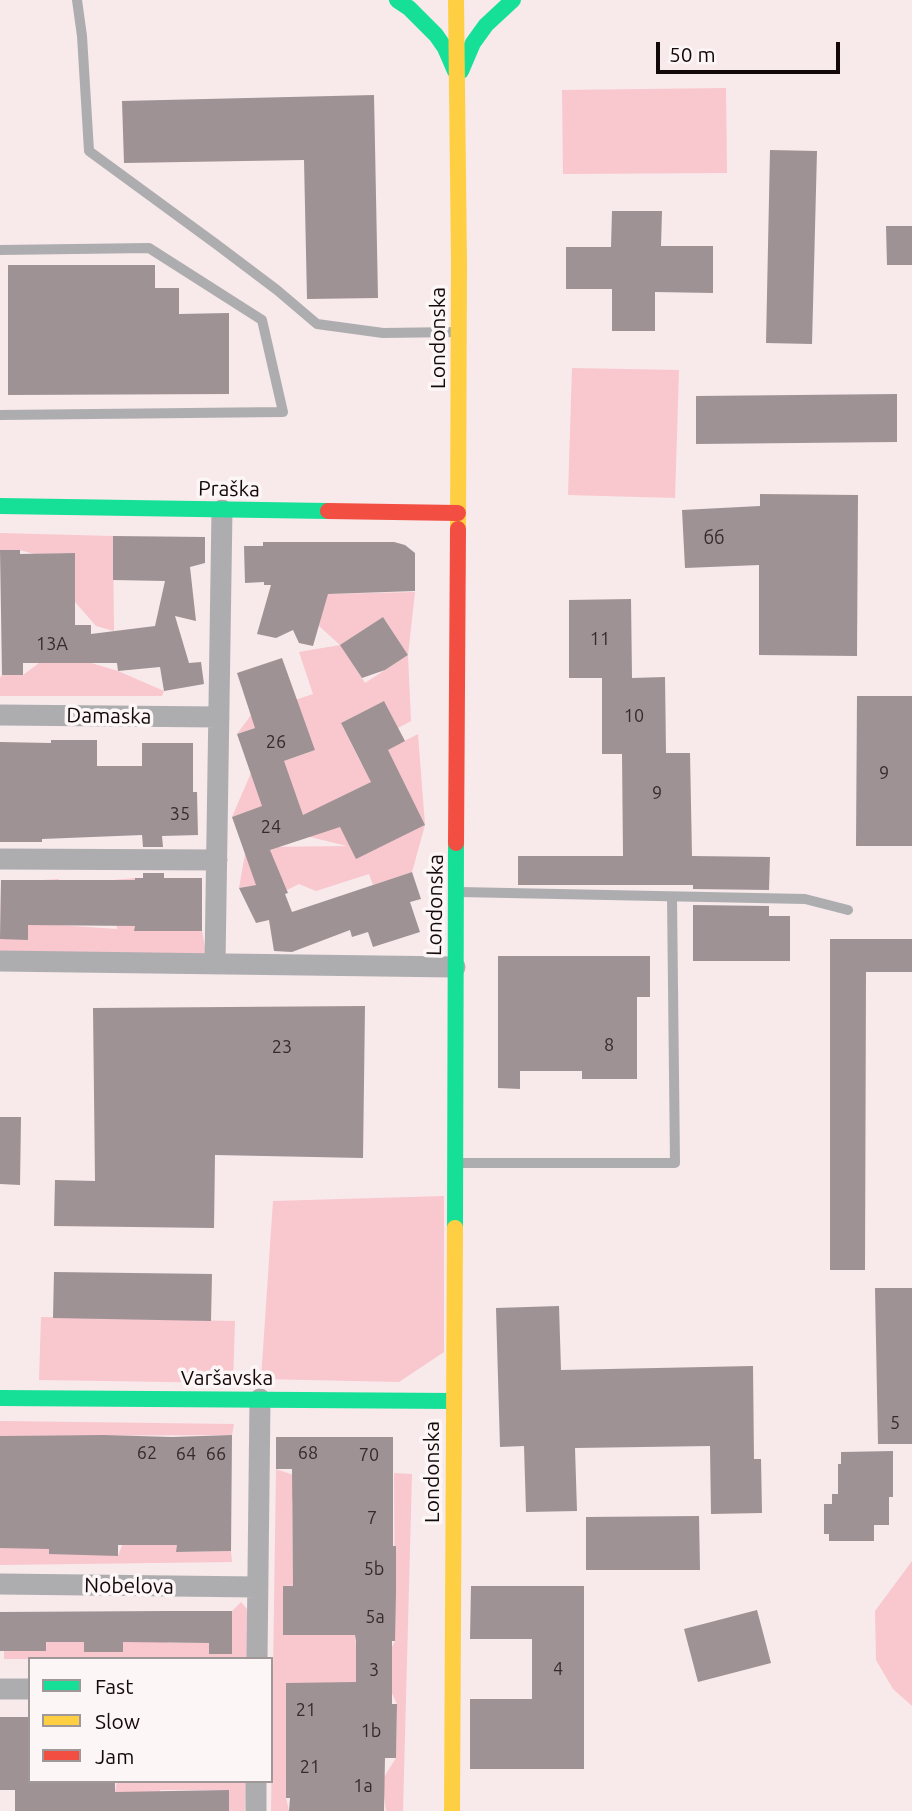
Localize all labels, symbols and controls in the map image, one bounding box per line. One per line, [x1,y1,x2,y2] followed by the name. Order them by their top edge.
[660,28,844,72] scale bar
[669,42,716,66] text: 50 m
[425,287,451,389] street label: Londonska
[198,476,260,502] street label: Praška
[703,527,725,549] house number: бб
[590,628,610,650] house number: 11
[36,633,68,655] house number: 13A
[66,703,152,729] street label: Damaska
[624,705,644,727] house number: 10
[266,731,286,753] house number: 26
[879,762,889,784] house number: 9
[652,782,662,804] house number: 9
[170,803,190,825] house number: 35
[261,816,281,838] house number: 24
[422,854,448,956] street label: Londonska
[604,1034,614,1056] house number: 8
[272,1036,292,1058] house number: 23
[181,1365,273,1391] street label: Varšavska
[890,1412,900,1434] house number: 5
[419,1421,445,1523] street label: Londonska
[137,1442,157,1464] house number: 62
[298,1442,318,1464] house number: 68
[176,1443,196,1465] house number: 64
[206,1443,226,1465] house number: 66
[359,1444,379,1466] house number: 70
[367,1507,377,1529] house number: 7
[364,1558,384,1580] house number: 5b
[84,1573,174,1599] street label: Nobelova
[365,1606,385,1628] house number: 5a
[28,1657,273,1783] legend
[553,1658,563,1680] house number: 4
[369,1659,379,1681] house number: 3
[95,1674,133,1698] text: Fast
[296,1699,316,1721] house number: 21
[95,1709,140,1733] text: Slow
[361,1720,381,1742] house number: 1b
[95,1744,134,1768] text: Jam
[300,1756,320,1778] house number: 21
[353,1775,373,1797] house number: 1a

